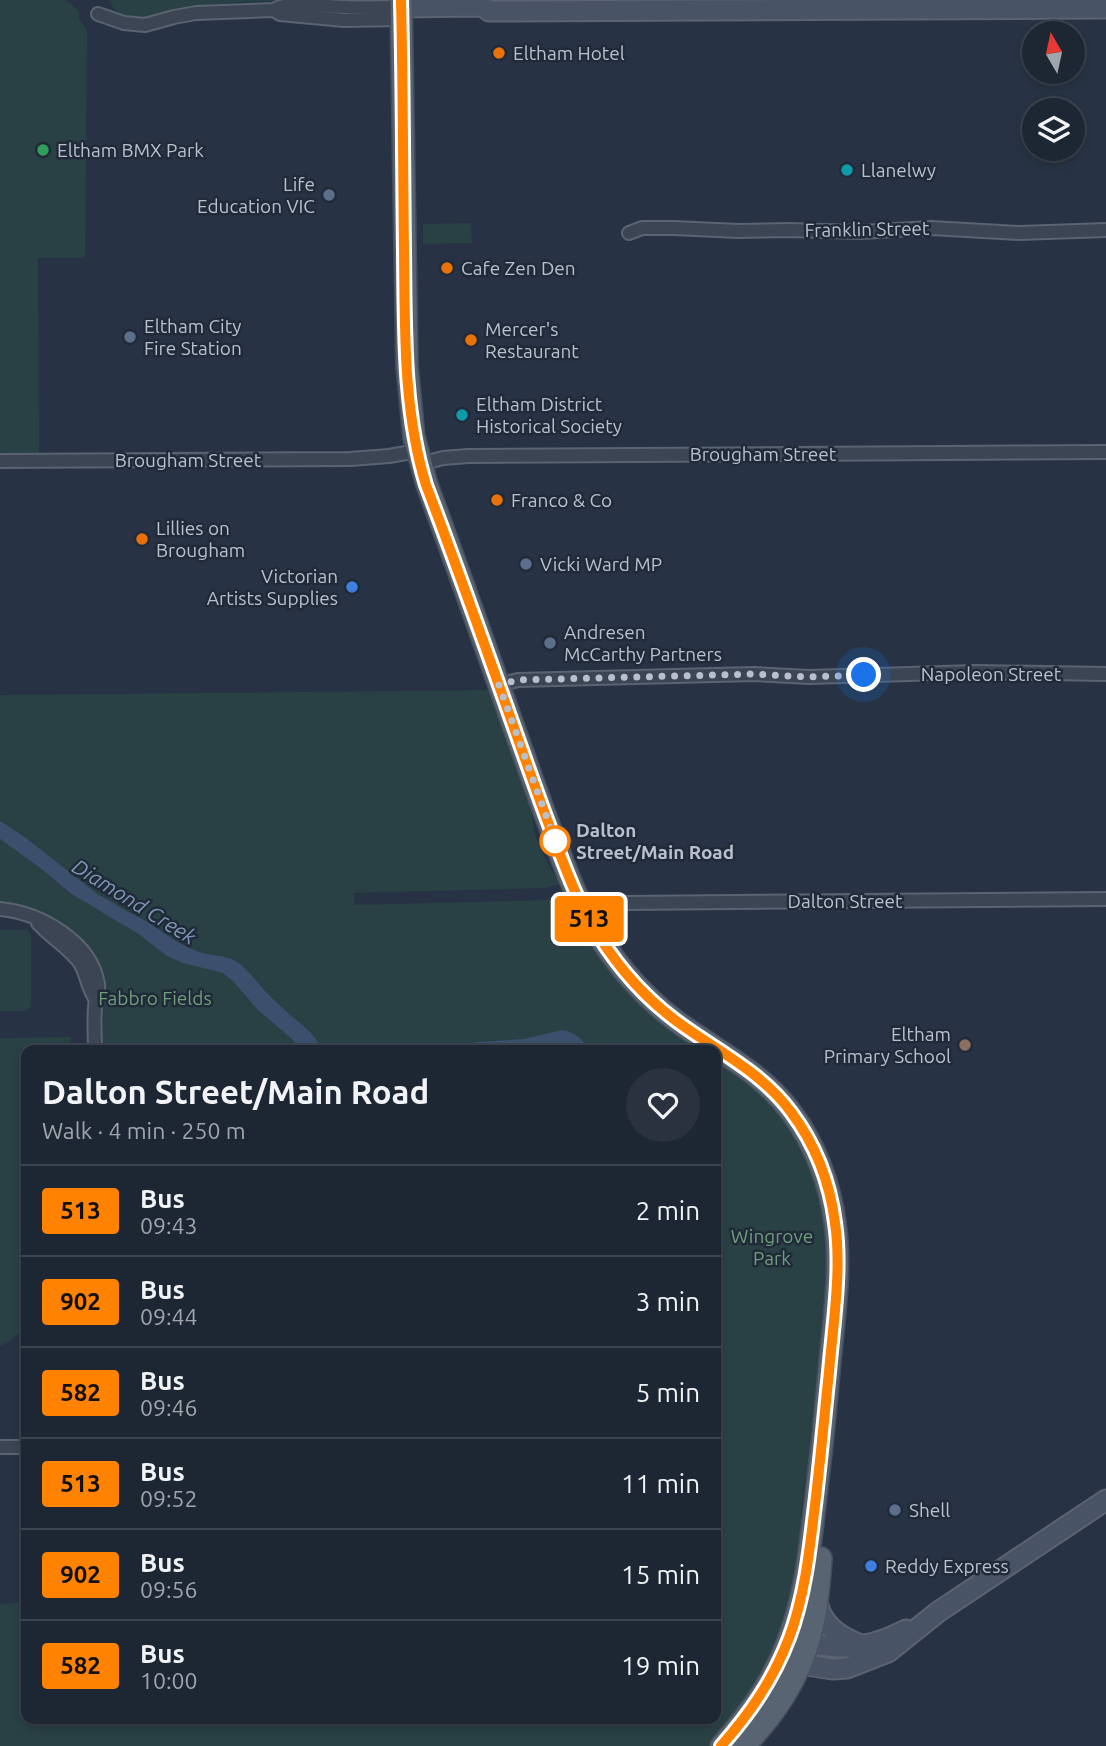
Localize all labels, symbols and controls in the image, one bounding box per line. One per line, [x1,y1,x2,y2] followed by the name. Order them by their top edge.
[1022,21,1085,84] north arrow
[1022,21,1085,161] map controls
[513,42,625,64] place label: Eltham Hotel
[491,45,507,61] marker: Eltham Hotel
[1022,98,1085,161] button: layers
[57,139,204,161] place label: Eltham BMX Park
[35,142,51,158] marker: Eltham BMX Park
[861,159,936,181] place label: Llanelwy
[839,162,855,178] marker: Llanelwy
[197,173,315,217] place label: Life Education VIC
[321,187,337,203] marker: Life Education VIC
[804,217,930,241] street label: Franklin Street
[461,257,576,279] place label: Cafe Zen Den
[439,260,455,276] marker: Cafe Zen Den
[144,315,242,359] place label: Eltham City Fire Station
[485,318,579,362] place label: Mercer's Restaurant
[122,329,138,345] marker: Eltham City Fire Station
[463,332,479,348] marker: Mercer's Restaurant
[476,393,622,437] place label: Eltham District Historical Society
[454,407,470,423] marker: Eltham District Historical Society
[690,443,837,465] street label: Brougham Street
[115,449,262,471] street label: Brougham Street
[511,489,612,511] place label: Franco & Co
[489,492,505,508] marker: Franco & Co
[156,517,245,561] place label: Lillies on Brougham
[134,531,150,547] marker: Lillies on Brougham
[540,553,662,575] place label: Vicki Ward MP
[518,556,534,572] marker: Vicki Ward MP
[207,565,338,609] place label: Victorian Artists Supplies
[344,579,360,595] marker: Victorian Artists Supplies
[564,621,722,665] place label: Andresen McCarthy Partners
[542,635,558,651] marker: Andresen McCarthy Partners
[846,657,881,692] your location
[921,663,1062,685] street label: Napoleon Street
[576,819,734,863] place label: Dalton Street/Main Road
[540,826,570,856] marker: Dalton Street/Main Road
[68,853,201,949] water label: Diamond Creek
[788,890,903,912] street label: Dalton Street
[549,896,629,942] line badge: 513
[569,905,609,932] text: 513
[98,987,212,1009] park label: Fabbro Fields
[824,1023,951,1067] place label: Eltham Primary School
[957,1037,973,1053] marker: Eltham Primary School
[626,1068,700,1142] button: heart
[42,1073,429,1110] text: Dalton Street/Main Road
[42,1118,246,1143] text: Walk · 4 min · 250 m
[140,1184,185,1213] text: Bus
[636,1196,700,1225] text: 2 min
[60,1197,101,1224] text: 513
[140,1213,198,1238] text: 09:43
[731,1225,813,1269] park label: Wingrove Park
[140,1275,185,1304] text: Bus
[636,1287,700,1316] text: 3 min
[60,1288,101,1315] text: 902
[140,1304,198,1329] text: 09:44
[140,1366,185,1395] text: Bus
[636,1378,700,1407] text: 5 min
[60,1379,101,1406] text: 582
[140,1395,198,1420] text: 09:46
[140,1457,185,1486] text: Bus
[621,1469,700,1498] text: 11 min
[60,1470,101,1497] text: 513
[140,1486,198,1511] text: 09:52
[909,1499,950,1521] place label: Shell
[887,1502,903,1518] marker: Shell
[140,1548,185,1577] text: Bus
[885,1555,1009,1577] place label: Reddy Express
[863,1558,879,1574] marker: Reddy Express
[621,1560,700,1589] text: 15 min
[60,1561,101,1588] text: 902
[140,1577,198,1602] text: 09:56
[140,1639,185,1668] text: Bus
[621,1651,700,1680] text: 19 min
[60,1652,101,1679] text: 582
[140,1668,198,1693] text: 10:00

